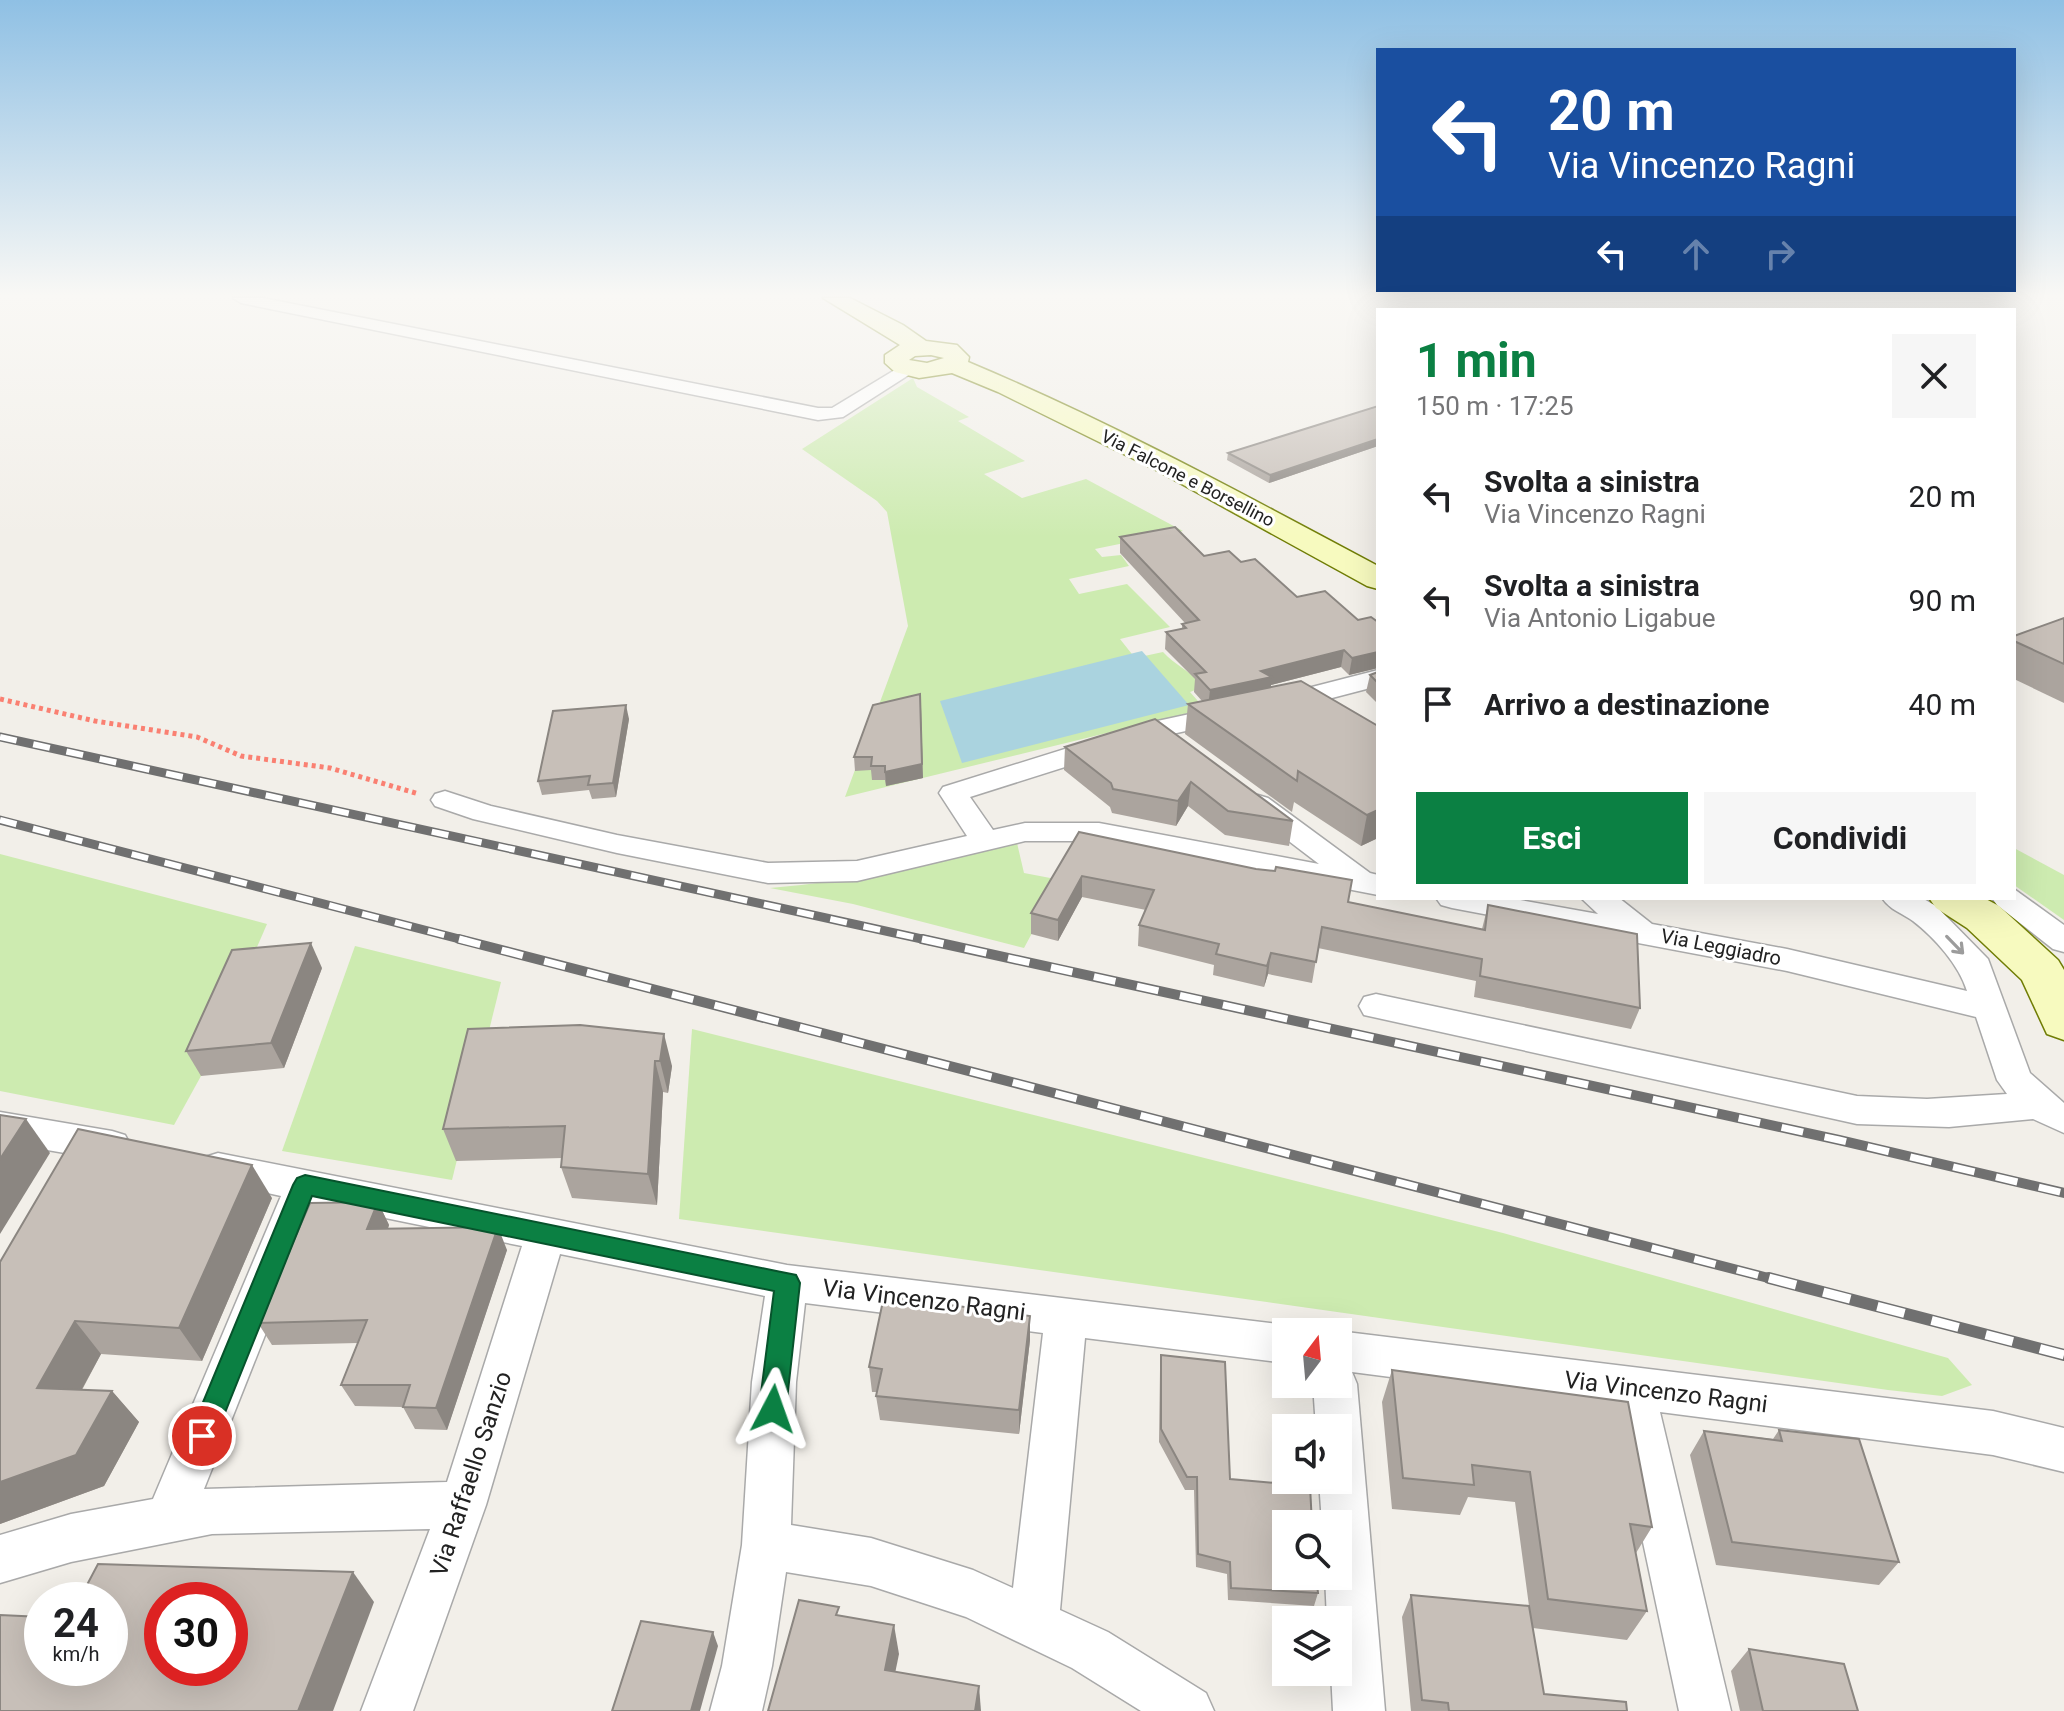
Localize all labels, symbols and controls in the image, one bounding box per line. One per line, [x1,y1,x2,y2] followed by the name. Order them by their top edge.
[1548,78,1675,144] text: 20 m
[1416,80,1520,184] icon: left
[1548,145,1855,187] text: Via Vincenzo Ragni
[1590,232,1634,276] icon: left
[1674,232,1718,276] icon: ahead
[1758,232,1802,276] icon: right
[1416,332,1537,389] text: 1 min
[1892,334,1976,418] button: close
[1416,391,1574,421] text: 150 m · 17:25
[1098,425,1278,531] street label: Via Falcone e Borsellino
[1484,464,1700,499] text: Svolta a sinistra
[1416,474,1460,518] icon: left
[1909,479,1976,514] text: 20 m
[1484,499,1706,529] text: Via Vincenzo Ragni
[1484,568,1700,603] text: Svolta a sinistra
[1416,578,1460,622] icon: left
[1909,583,1976,618] text: 90 m
[1484,603,1716,633] text: Via Antonio Ligabue
[1416,682,1460,726] icon: arrive
[1484,687,1770,722] text: Arrivo a destinazione
[1909,687,1976,722] text: 40 m
[1416,792,1688,884] button: Esci
[1704,792,1976,884] button: Condividi
[1659,924,1783,970] street label: Via Leggiadro
[1945,934,1963,954] one-way arrow
[821,1274,1027,1326] street label: Via Vincenzo Ragni
[1272,1318,1352,1398] north arrow
[1272,1318,1352,1686] map controls
[1563,1366,1769,1418] street label: Via Vincenzo Ragni
[731,1367,815,1451] position arrow
[425,1368,517,1580] street label: Via Raffaello Sanzio
[168,1402,236,1470] pin
[180,1414,224,1458] icon: arrive
[1272,1414,1352,1494] button: sound
[1272,1510,1352,1590] button: search
[144,1582,248,1686] speed limit sign: 30
[53,1600,99,1647] text: 24
[1272,1606,1352,1686] button: layers
[53,1642,99,1666] text: km/h

